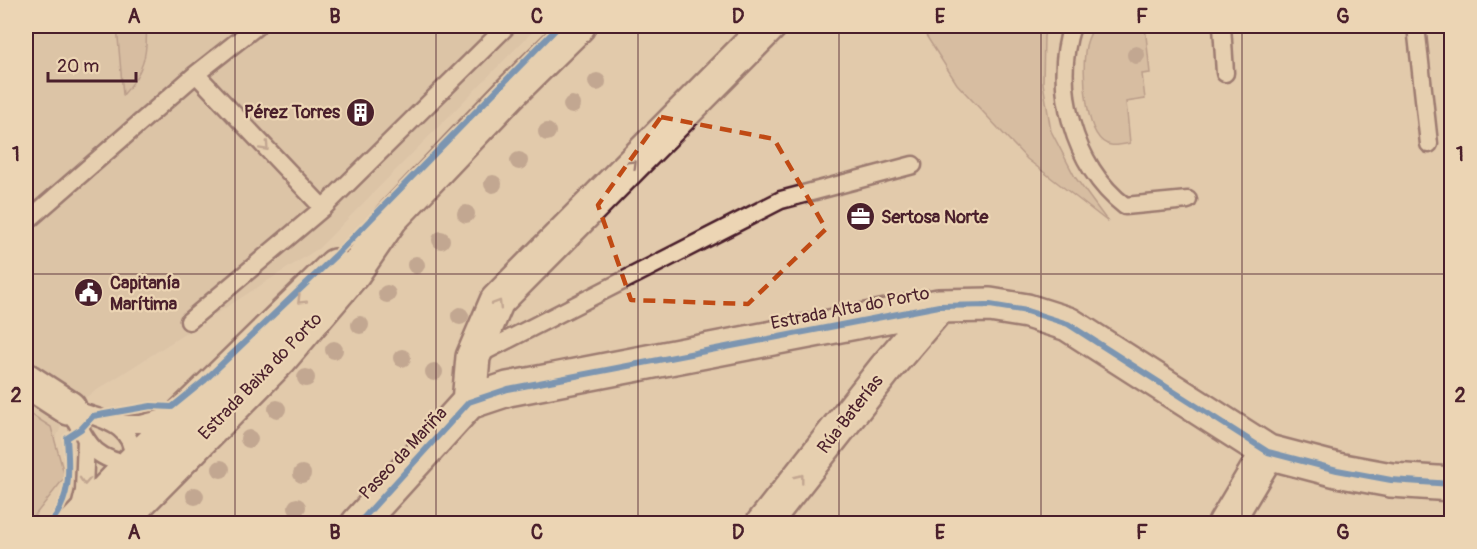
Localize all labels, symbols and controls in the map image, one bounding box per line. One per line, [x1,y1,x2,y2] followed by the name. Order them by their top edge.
[128,4,141,29] text: A
[329,4,341,29] text: B
[531,4,543,29] text: C
[732,4,745,29] text: D
[935,4,946,29] text: E
[1136,4,1148,29] text: F
[1336,4,1350,29] text: G
[48,45,136,83] scale bar
[57,55,99,78] text: 20 m
[345,96,377,128] building icon: Pérez Torres
[244,101,341,124] place label: Pérez Torres
[258,140,269,150] one-way arrow
[12,142,20,167] text: 1
[1456,142,1464,167] text: 1
[625,160,636,171] one-way arrow
[844,201,876,233] office icon: Sertosa Norte
[881,206,990,229] place label: Sertosa Norte
[110,272,180,316] place label: Capitanía Marítima
[73,277,105,309] public building icon: Capitanía Marítima
[769,282,932,335] street label: Estrada Alta do Porto
[298,292,309,303] one-way arrow
[490,300,502,310] one-way arrow
[194,307,327,445] street label: Estrada Baixa do Porto
[812,370,888,458] street label: Rúa Baterías
[10,383,22,408] text: 2
[1454,383,1466,408] text: 2
[354,402,452,505] street label: Paseo da Mariña
[792,473,803,484] one-way arrow
[78,477,91,486] one-way arrow
[128,520,141,545] text: A
[329,520,341,545] text: B
[531,520,543,545] text: C
[732,520,745,545] text: D
[935,520,946,545] text: E
[1136,520,1148,545] text: F
[1336,520,1350,545] text: G

